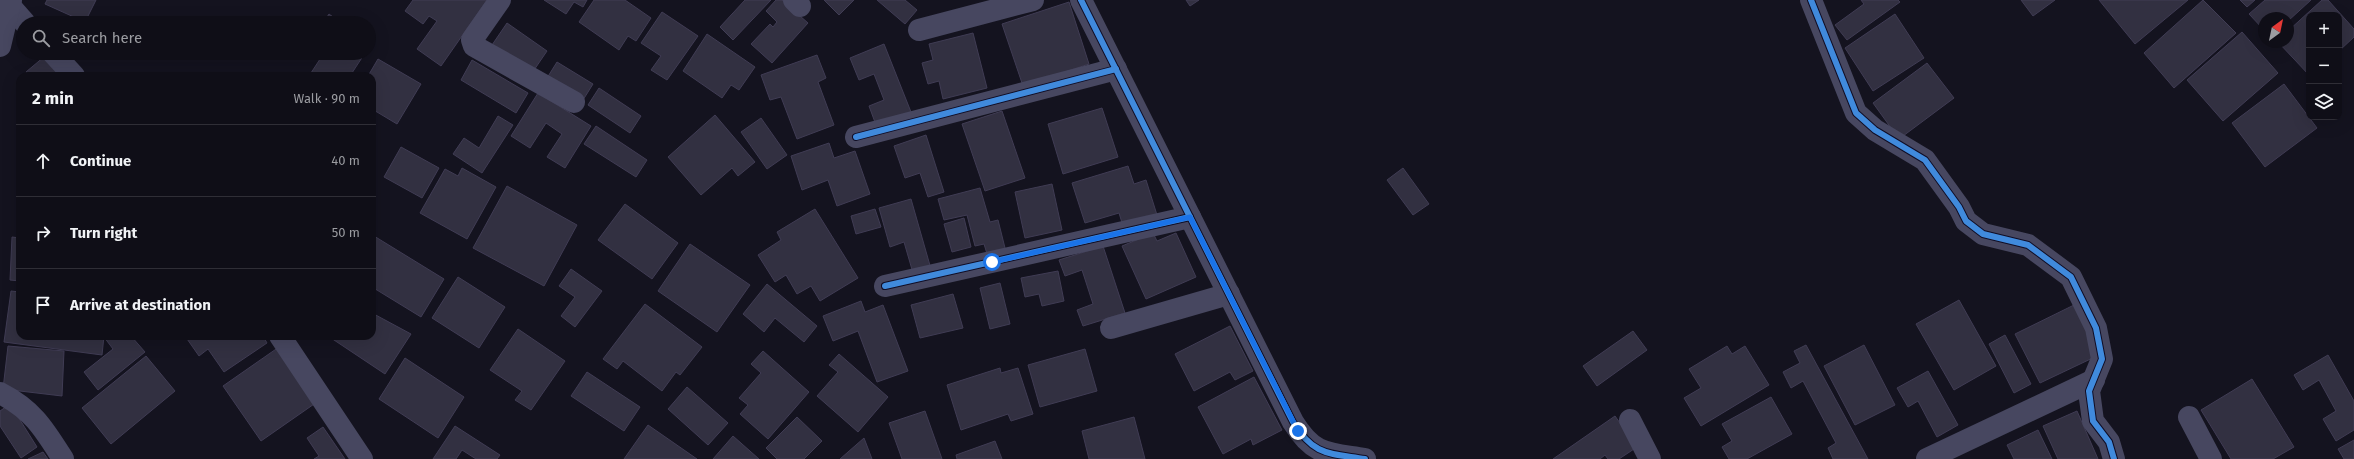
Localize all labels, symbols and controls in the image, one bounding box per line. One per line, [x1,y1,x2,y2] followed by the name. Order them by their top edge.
[2258,12,2294,48] north arrow
[2306,12,2342,120] map controls
[2306,12,2342,48] button: +
[16,16,376,60] search box
[30,27,52,49] icon: search
[62,29,142,47] text: Search here
[2306,48,2342,84] button: −
[2306,84,2342,120] button: layers
[32,88,74,109] text: 2 min
[294,91,360,106] text: Walk · 90 m
[32,150,54,172] icon: ahead
[70,152,131,170] text: Continue
[331,153,360,168] text: 40 m
[32,222,54,244] icon: right
[70,224,137,242] text: Turn right
[332,225,360,240] text: 50 m
[983,253,1001,271] route start
[32,294,54,316] icon: arrive
[70,296,211,314] text: Arrive at destination
[1289,422,1307,440] route end

